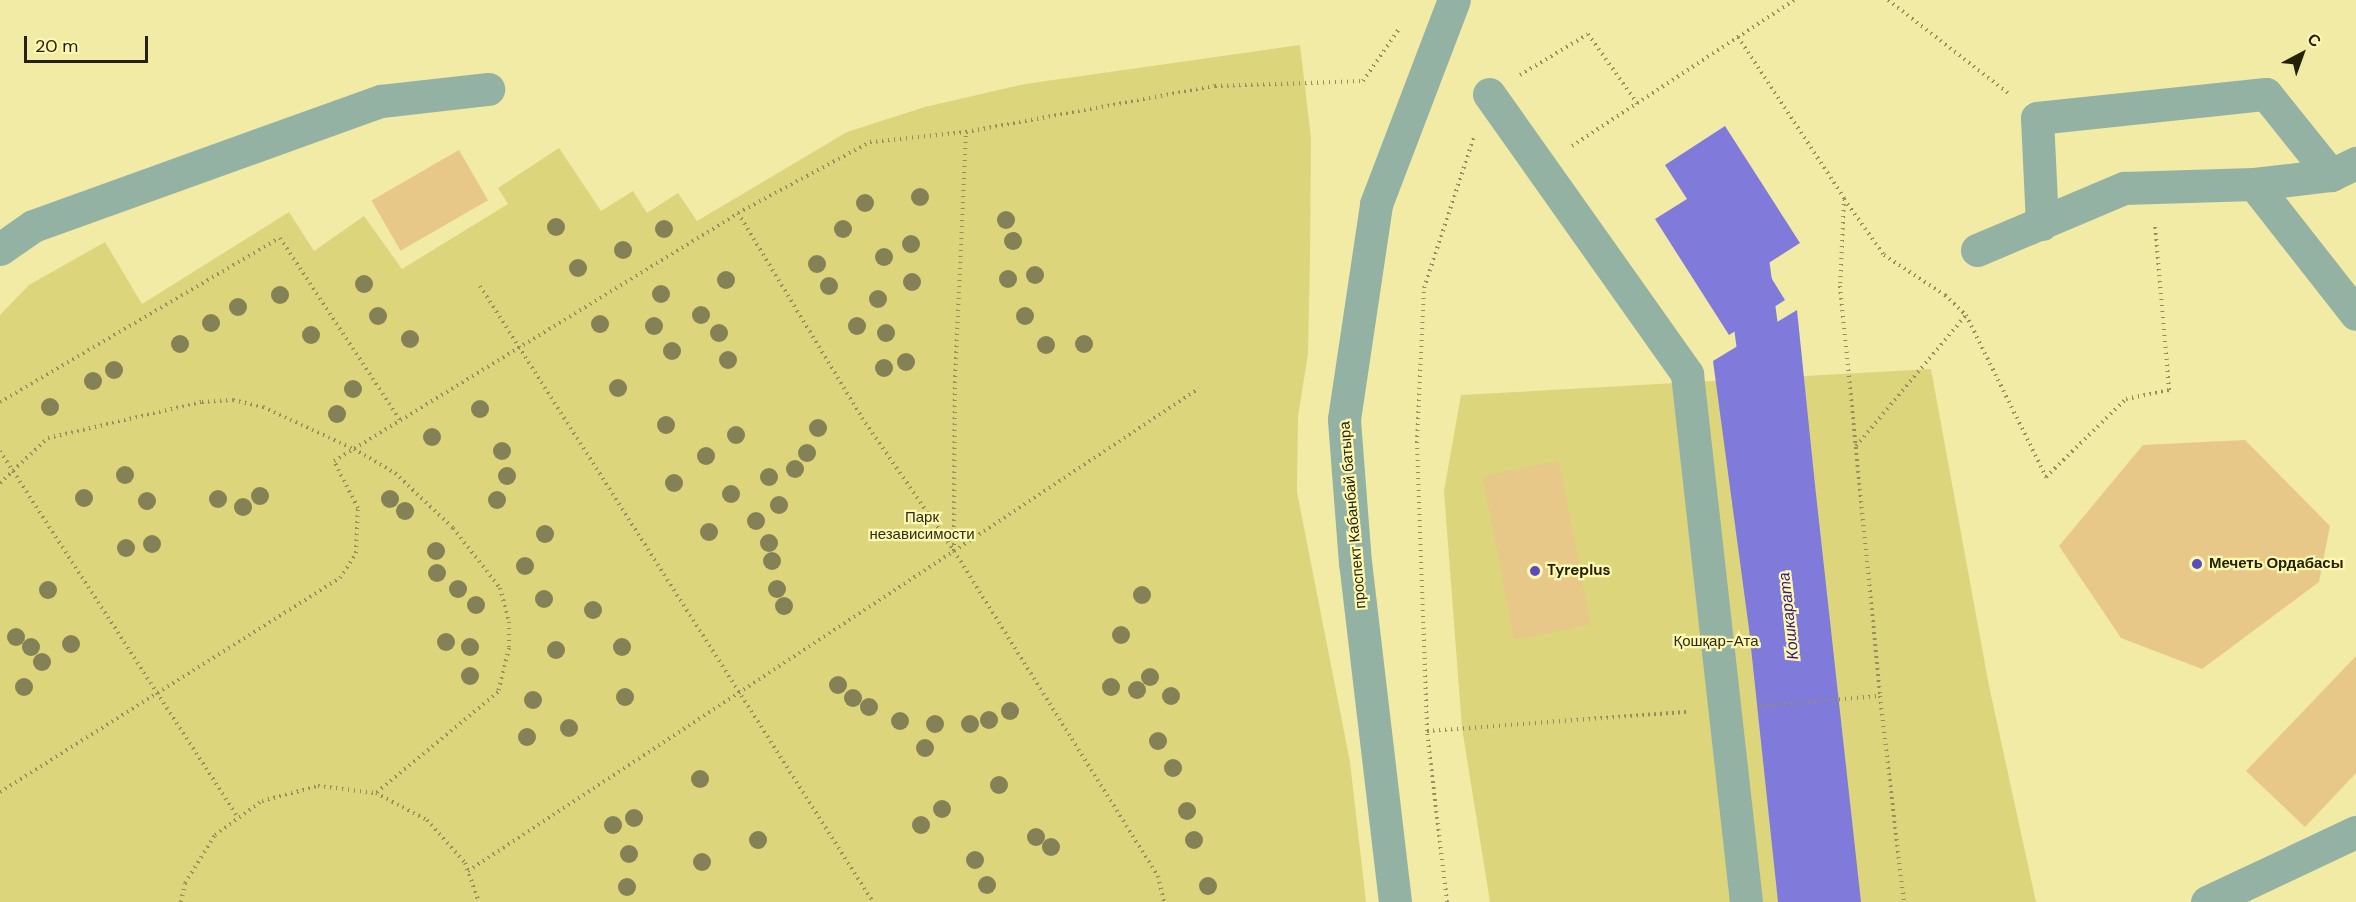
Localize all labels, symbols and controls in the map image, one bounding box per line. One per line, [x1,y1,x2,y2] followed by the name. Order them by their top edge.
[27,24,152,62] scale bar
[2272,24,2332,84] north arrow
[2303,28,2325,52] text: С
[35,34,78,58] text: 20 m
[1336,421,1370,609] street label: проспект Кабанбай батыра
[869,508,975,543] park label: Парк независимости
[2209,555,2343,573] place label: Мечеть Ордабасы
[2190,557,2204,571] marker: Мечеть Ордабасы
[1547,562,1610,580] place label: Tyreplus
[1528,564,1542,578] marker: Tyreplus
[1775,571,1803,661] water label: Кошкарата
[1673,633,1759,651] park label: Қошқар-Ата

